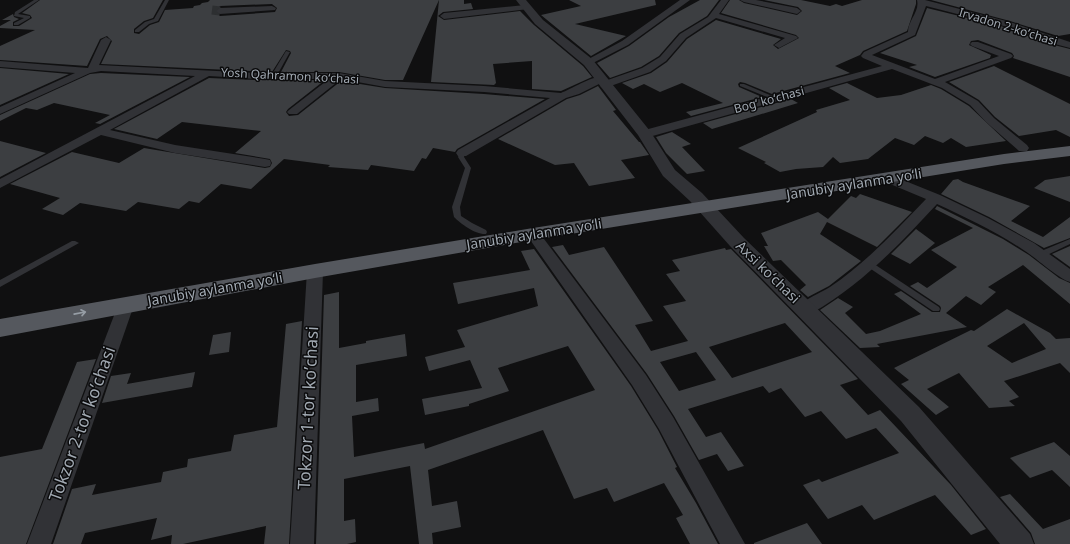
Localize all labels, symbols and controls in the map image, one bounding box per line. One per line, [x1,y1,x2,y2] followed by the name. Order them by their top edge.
[957,3,1060,50] street label: Irvadon 2-koʼchasi
[221,63,360,88] street label: Yosh Qahramon koʻchasi
[732,82,806,117] street label: Bogʻ koʻchasi
[783,163,923,204] street label: Janubiy aylanma yoʻli
[463,213,603,254] street label: Janubiy aylanma yoʻli
[732,236,805,307] street label: Axsi koʻchasi
[144,267,284,310] street label: Janubiy aylanma yoʻli
[73,309,86,317] one-way arrow
[292,326,323,490] street label: Tokzor 1-tor koʼchasi
[43,343,120,505] street label: Tokzor 2-tor koʼchasi

